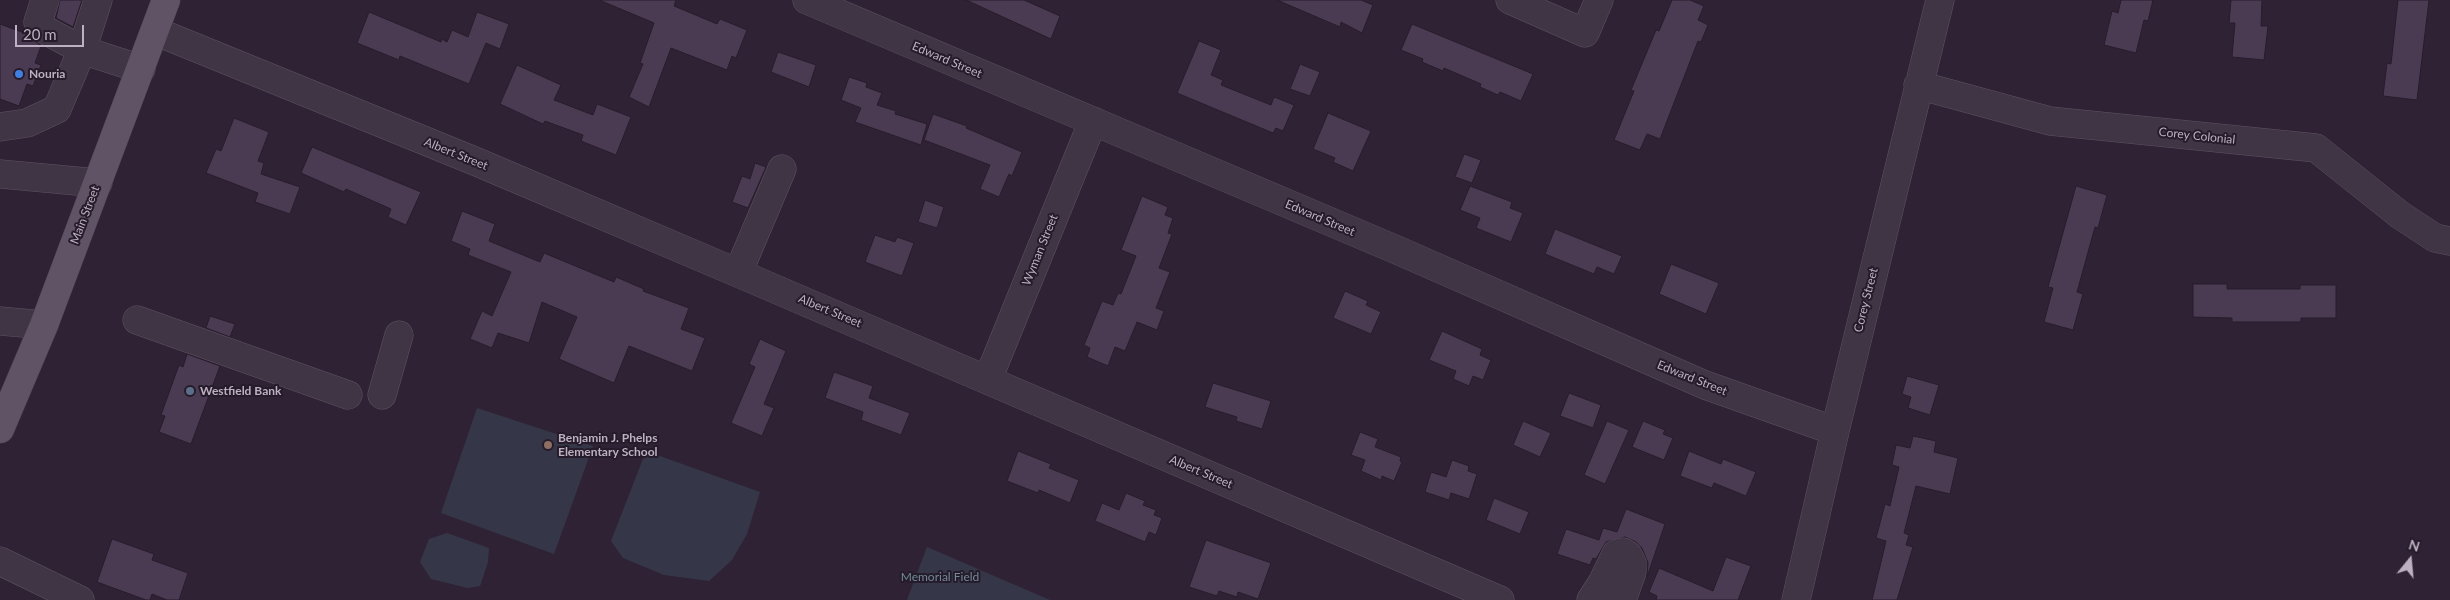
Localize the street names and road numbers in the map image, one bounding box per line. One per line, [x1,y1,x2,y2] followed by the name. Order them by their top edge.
[910,39,984,81] street label: Edward Street
[2158,125,2236,147] street label: Corey Colonial
[422,135,490,173] street label: Albert Street
[67,184,103,246] street label: Main Street
[1283,197,1357,239] street label: Edward Street
[1019,212,1061,288] street label: Wyman Street
[1851,266,1881,334] street label: Corey Street
[796,291,864,331] street label: Albert Street
[1655,357,1729,399] street label: Edward Street
[1167,452,1235,492] street label: Albert Street

